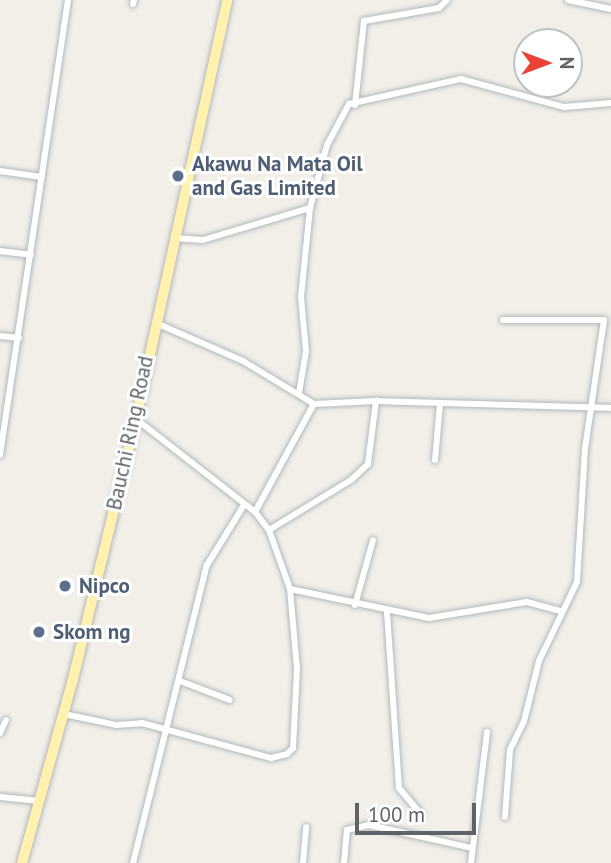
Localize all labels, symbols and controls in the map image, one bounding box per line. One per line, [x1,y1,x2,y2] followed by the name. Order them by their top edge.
[513,28,583,98] north arrow
[555,57,579,69] text: N
[192,151,363,201] place label: Akawu Na Mata Oil and Gas Limited
[170,168,186,184] marker: Akawu Na Mata Oil and Gas Limited
[101,354,159,512] street label: Bauchi Ring Road
[79,573,130,599] place label: Nipco
[57,578,73,594] marker: Nipco
[53,619,130,645] place label: Skom ng
[31,624,47,640] marker: Skom ng
[359,790,480,834] scale bar
[368,801,425,828] text: 100 m

